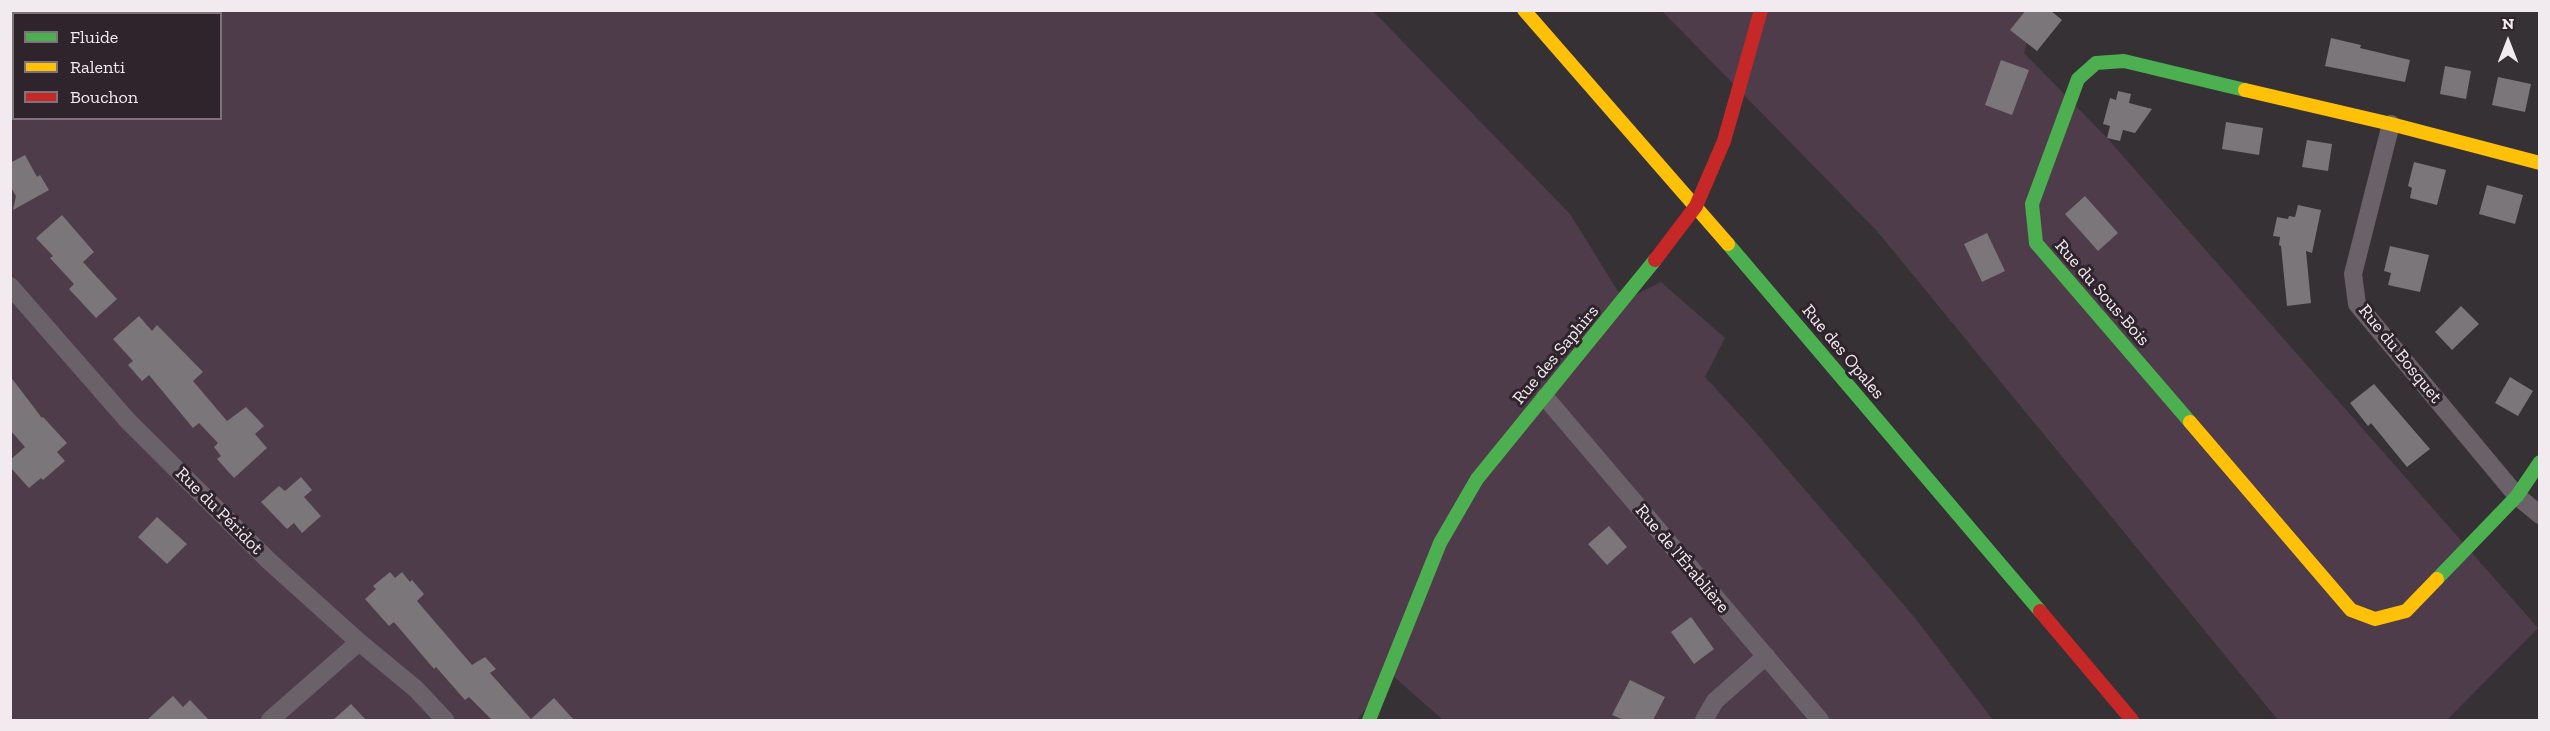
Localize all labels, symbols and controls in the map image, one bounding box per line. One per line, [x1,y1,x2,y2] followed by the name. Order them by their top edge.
[12,12,222,120] legend
[2478,12,2538,72] north arrow
[2502,14,2514,33] text: N
[70,26,118,48] text: Fluide
[70,56,125,78] text: Ralenti
[70,86,138,108] text: Bouchon
[2050,236,2154,350] street label: Rue du Sous-Bois
[1797,300,1889,404] street label: Rue des Opales
[2354,300,2446,408] street label: Rue du Bosquet
[1508,301,1604,409] street label: Rue des Saphirs
[171,463,267,559] street label: Rue du Péridot
[1630,500,1734,618] street label: Rue de l'Érablière

